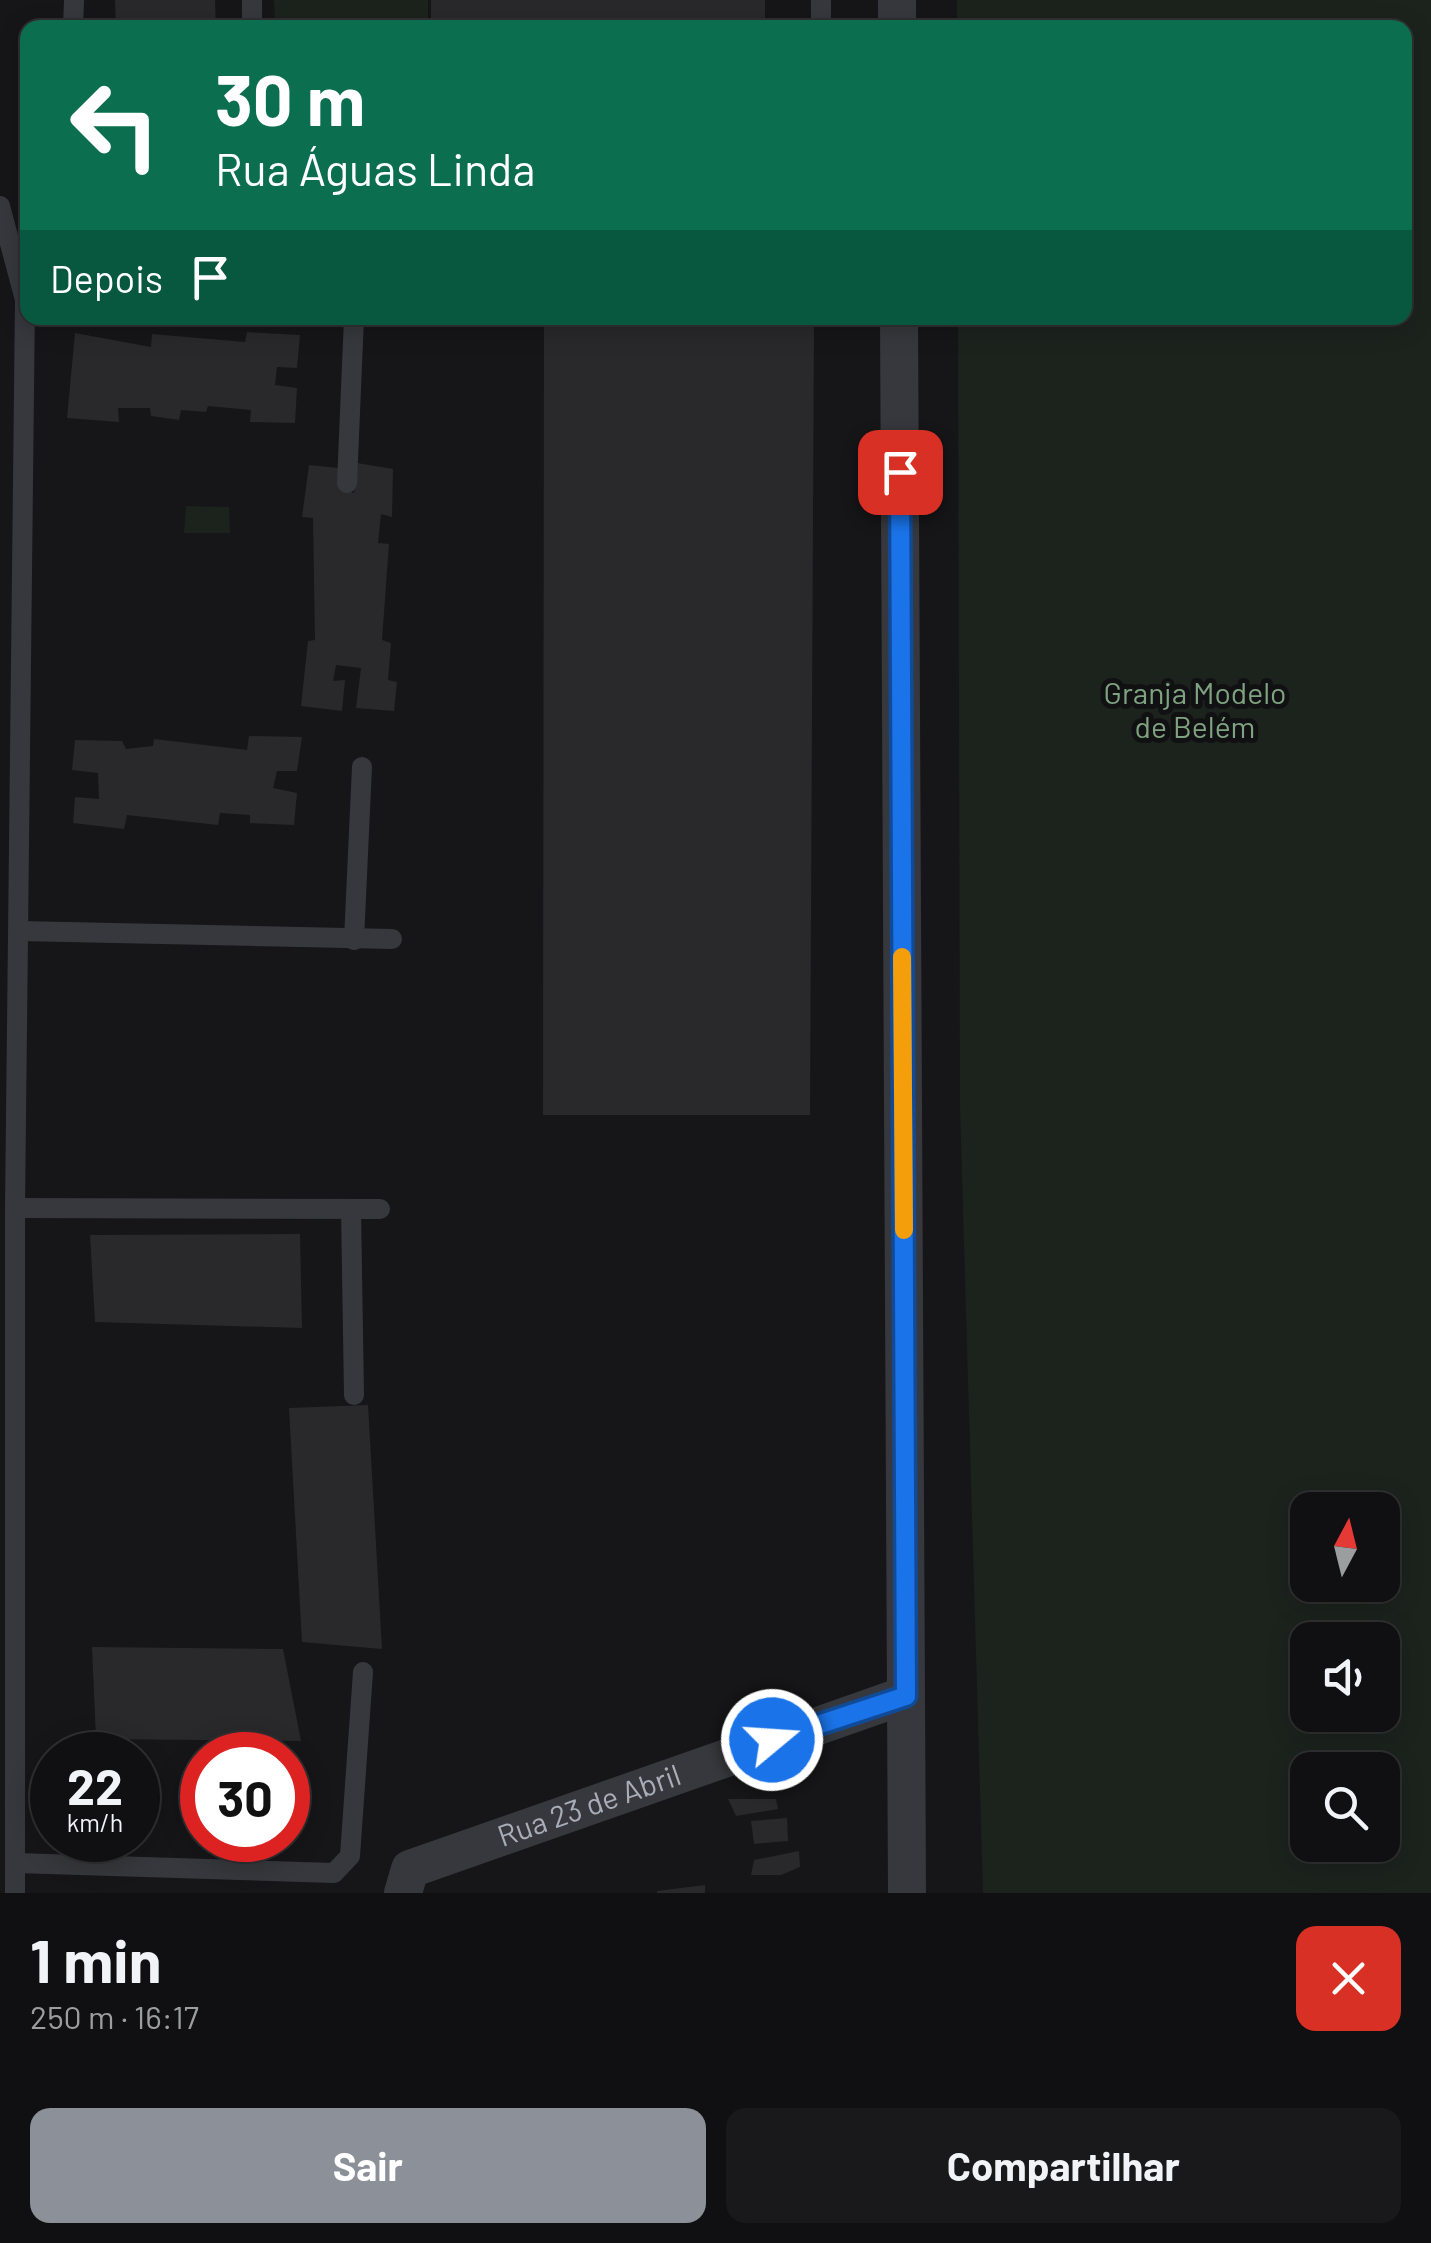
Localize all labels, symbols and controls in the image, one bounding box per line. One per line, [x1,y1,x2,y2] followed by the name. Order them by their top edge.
[215,56,365,140] text: 30 m
[50,60,180,190] icon: left
[215,141,535,195] text: Rua Águas Linda
[183,250,238,305] icon: arrive
[50,255,163,301] text: Depois
[858,430,943,515] pin
[873,445,928,500] icon: arrive
[1104,674,1286,744] park label: Granja Modelo de Belém
[1290,1492,1400,1602] north arrow
[1290,1492,1400,1862] map controls
[1290,1622,1400,1732] button: sound
[720,1688,824,1792] position arrow
[180,1732,310,1862] speed limit sign: 30
[1290,1752,1400,1862] button: search
[67,1755,123,1815] text: 22
[492,1756,685,1853] street label: Rua 23 de Abril
[67,1807,123,1837] text: km/h
[30,1923,161,1995] text: 1 min
[1296,1926,1401,2031] button: close
[30,1997,199,2035] text: 250 m · 16:17
[30,2108,706,2223] button: Sair
[726,2108,1401,2223] button: Compartilhar

